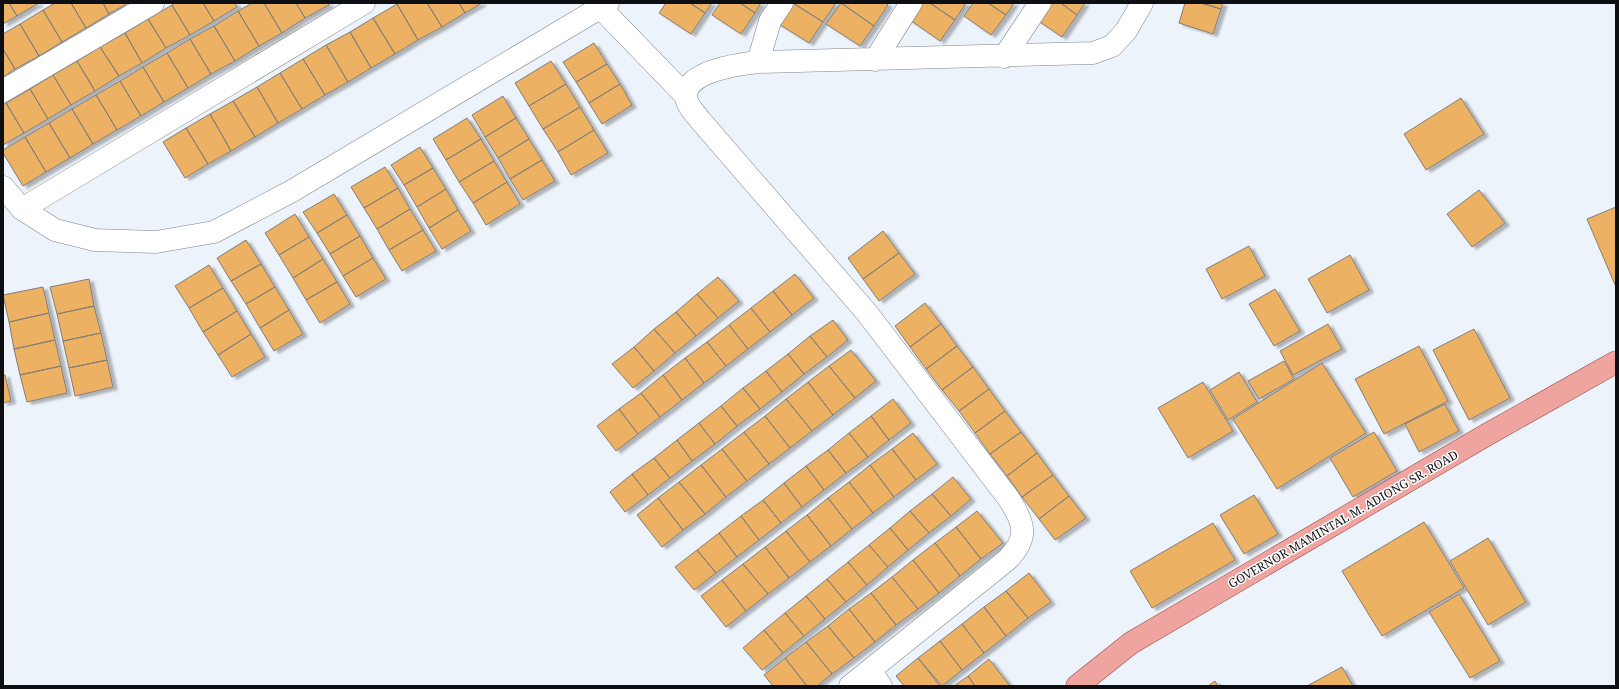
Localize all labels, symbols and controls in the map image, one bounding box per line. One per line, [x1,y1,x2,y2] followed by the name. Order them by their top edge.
[1225,446,1461,592] street label: GOVERNOR MAMINTAL M. ADIONG SR. ROAD

